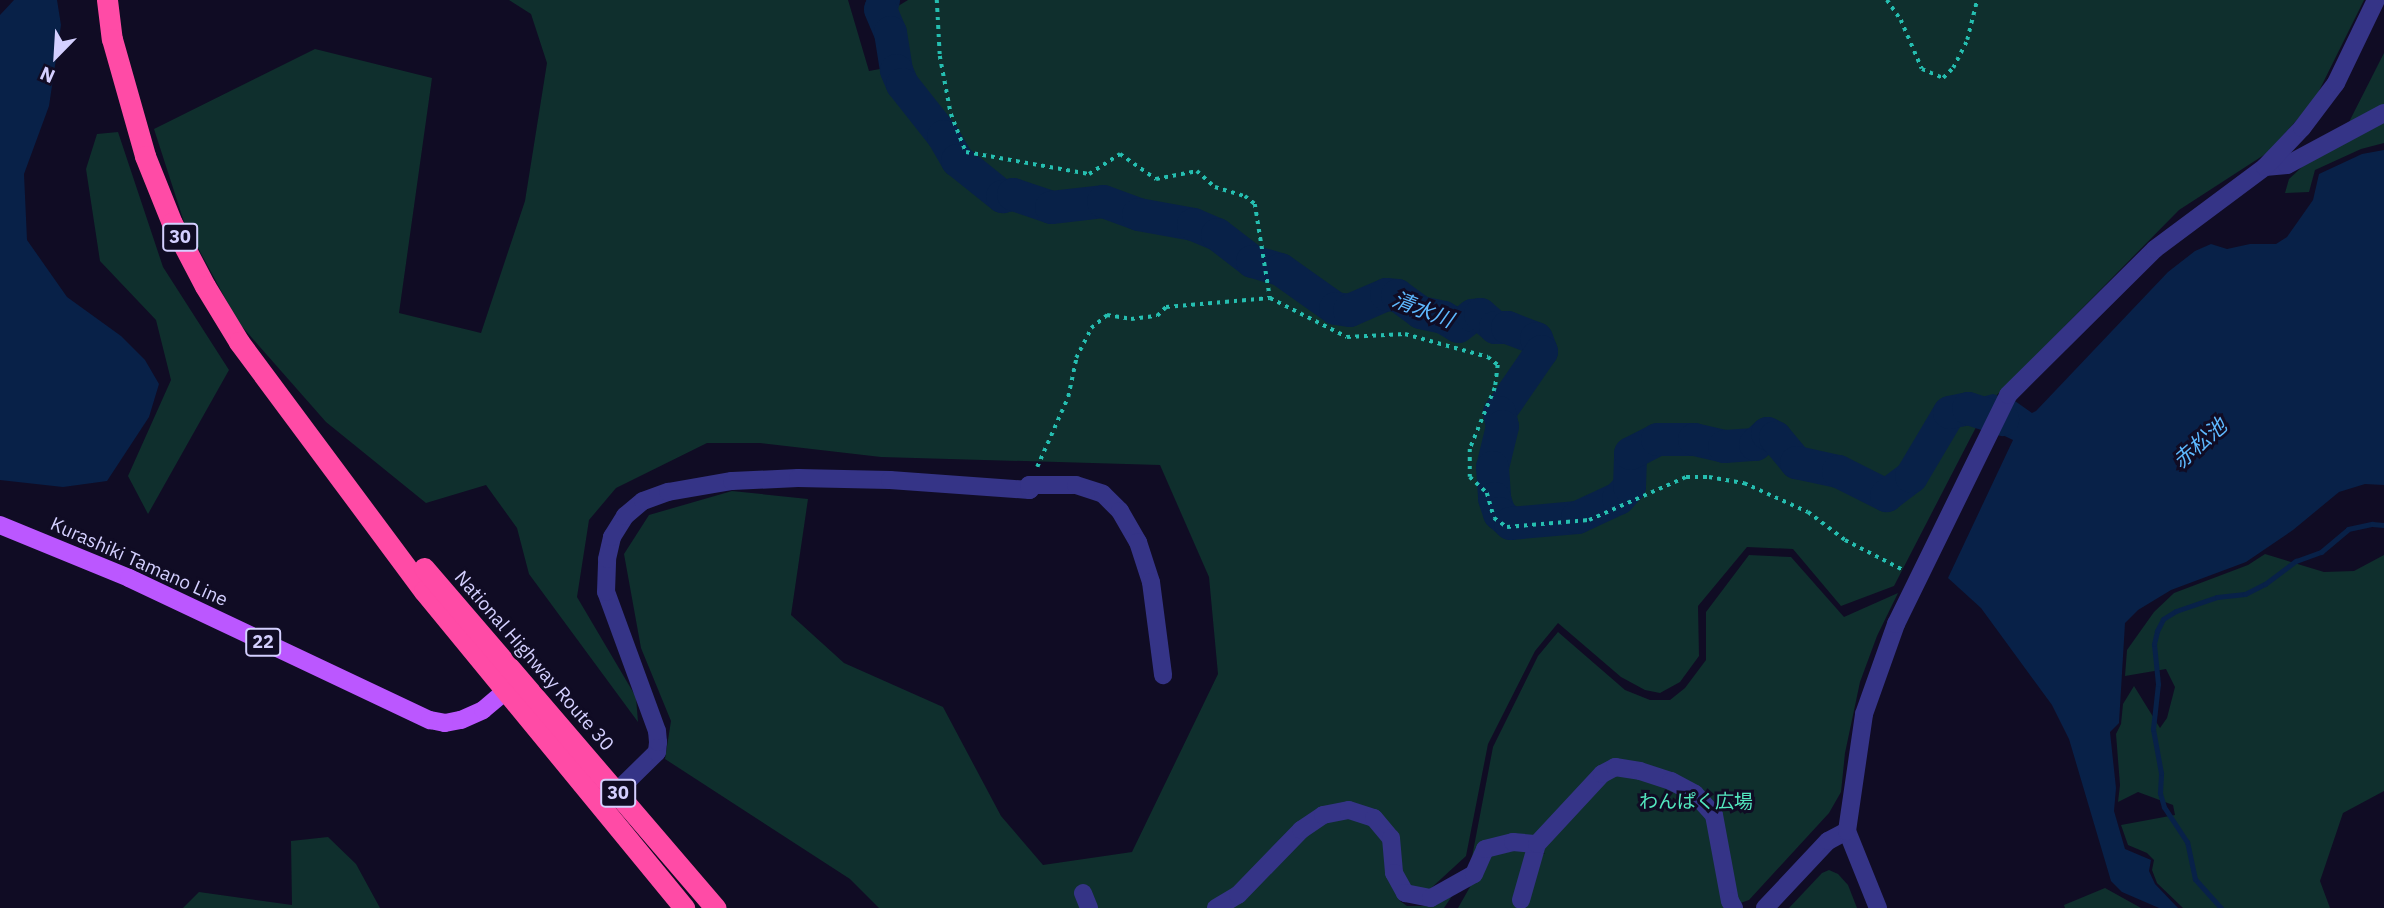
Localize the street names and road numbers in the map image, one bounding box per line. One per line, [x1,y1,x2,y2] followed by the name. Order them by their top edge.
[161,222,199,251] road number: 30
[47,513,231,611] street label: Kurashiki Tamano Line
[450,566,618,756] street label: National Highway Route 30
[244,628,282,656] road number: 22
[599,778,637,808] road number: 30

